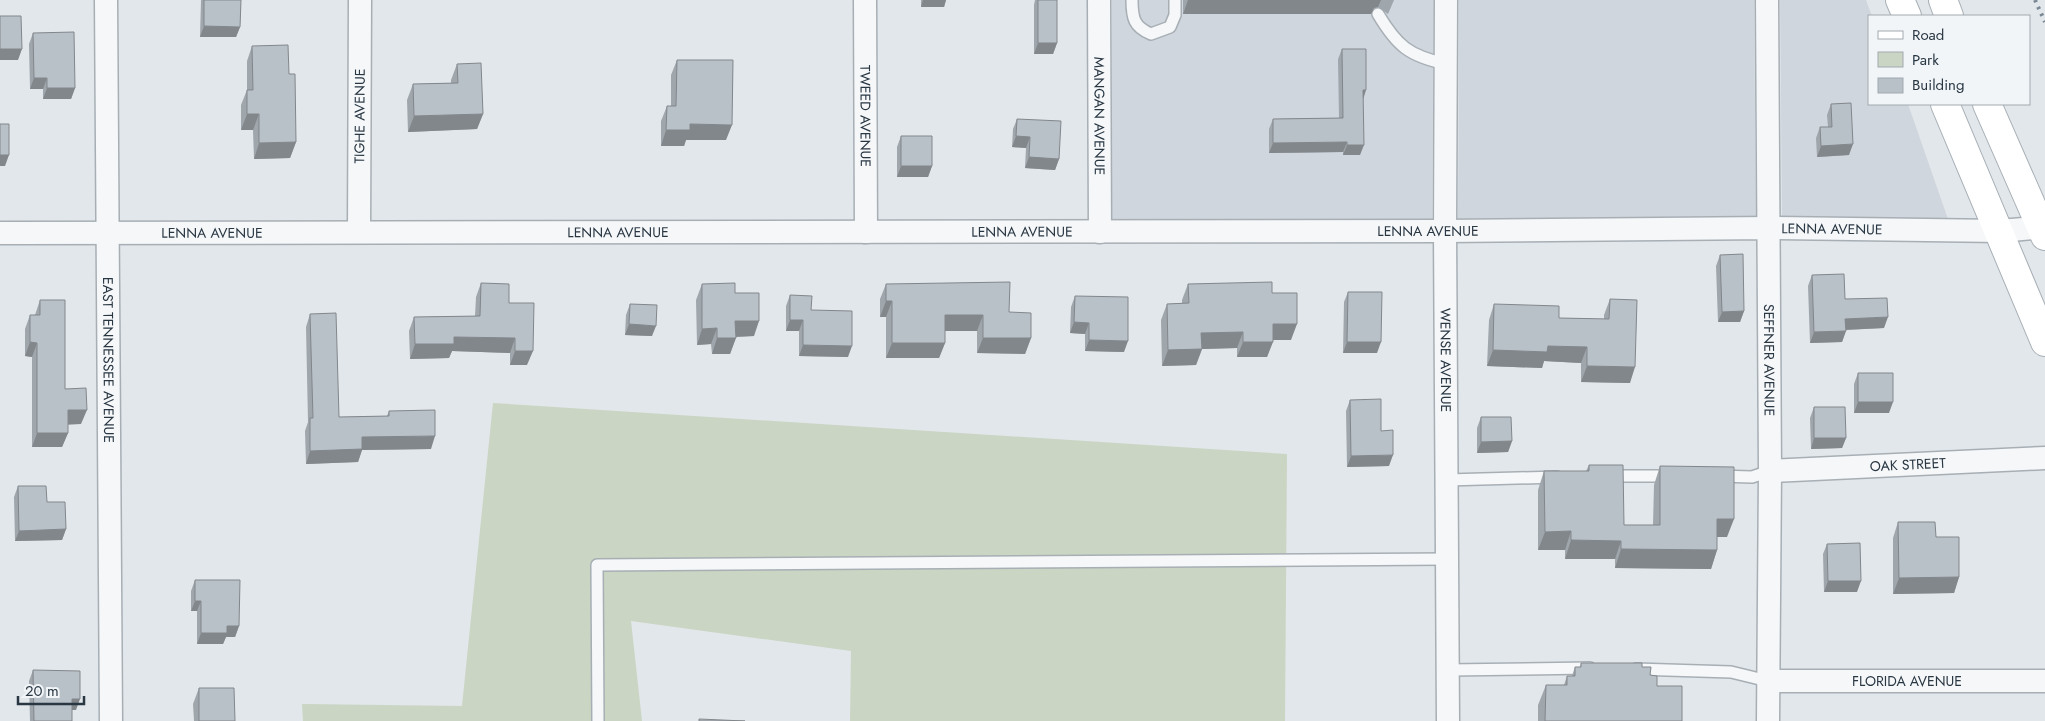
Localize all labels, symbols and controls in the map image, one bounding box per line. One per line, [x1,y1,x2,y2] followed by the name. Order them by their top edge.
[1868,15,2030,105] legend
[1912,24,1944,46] text: Road
[1912,49,1939,71] text: Park
[1089,57,1110,175] street label: MANGAN AVENUE
[855,65,876,167] street label: TWEED AVENUE
[349,69,370,163] street label: TIGHE AVENUE
[1912,74,1964,96] text: Building
[1781,218,1883,239] street label: LENNA AVENUE
[1377,221,1479,241] street label: LENNA AVENUE
[567,222,669,242] street label: LENNA AVENUE
[971,222,1073,242] street label: LENNA AVENUE
[161,223,263,243] street label: LENNA AVENUE
[98,277,119,443] street label: EAST TENNESSEE AVENUE
[1759,304,1780,416] street label: SEFFNER AVENUE
[1435,308,1456,412] street label: WENSE AVENUE
[1869,453,1947,476] street label: OAK STREET
[1852,671,1962,691] street label: FLORIDA AVENUE
[18,674,84,706] scale bar
[25,680,59,702] text: 20 m

